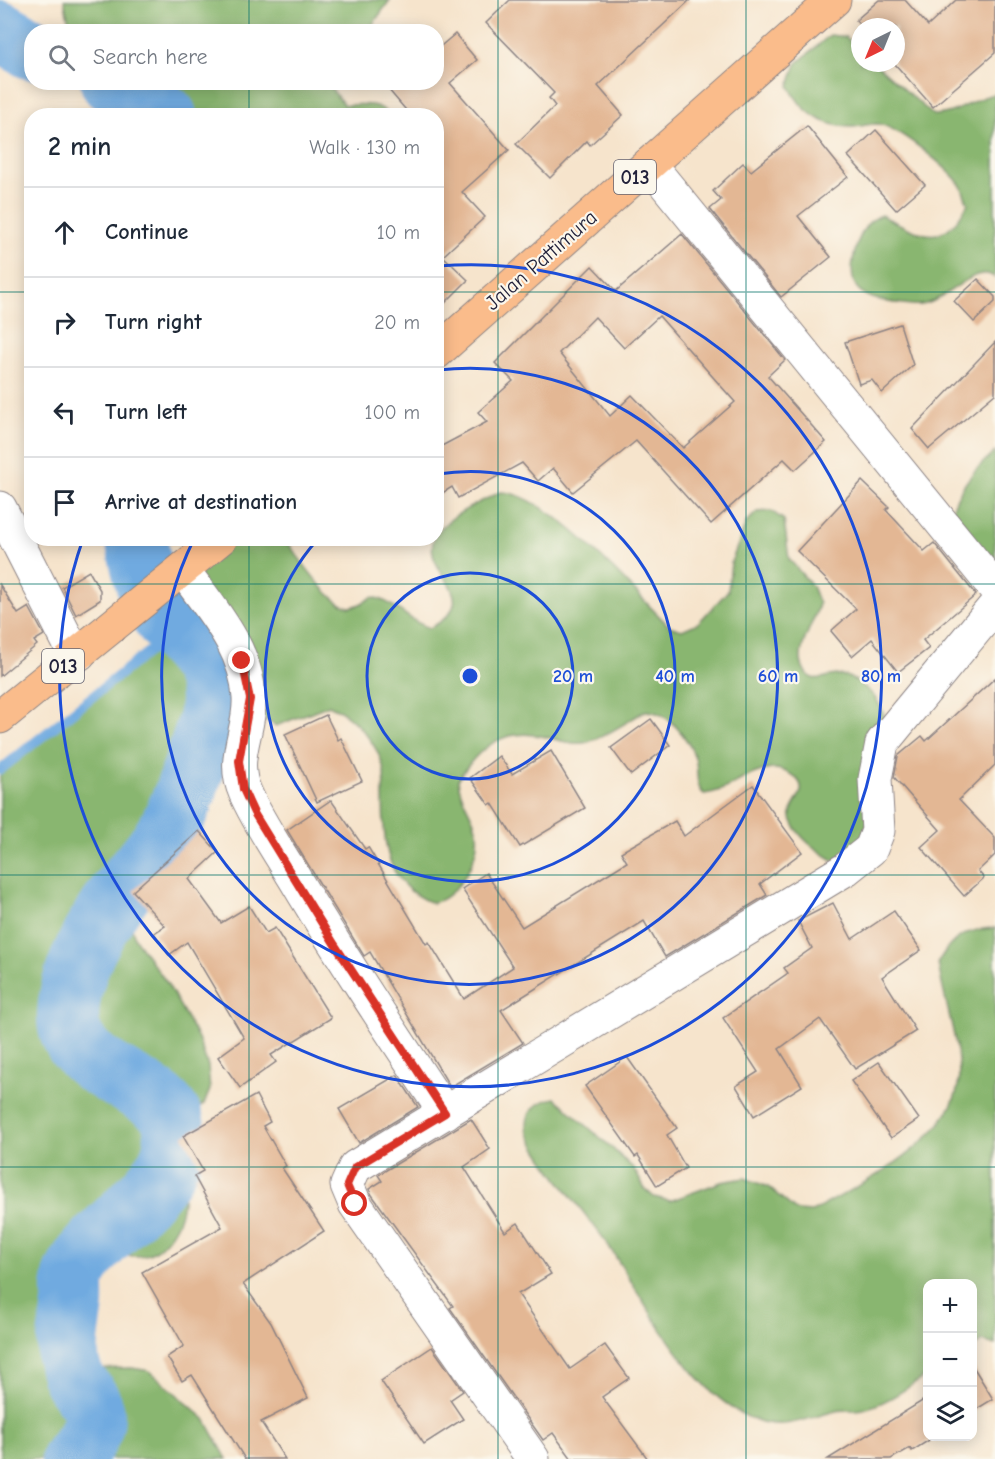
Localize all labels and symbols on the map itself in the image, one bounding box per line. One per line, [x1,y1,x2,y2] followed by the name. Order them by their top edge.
[851,18,905,72] north arrow
[614,160,656,194] road number: 013
[480,205,602,315] street label: Jalan Pattimura
[228,647,254,673] route end
[42,649,84,683] road number: 013
[460,666,480,686] centre of rings
[553,666,593,687] text: 20 m
[655,666,695,687] text: 40 m
[758,666,798,687] text: 60 m
[861,666,901,687] text: 80 m
[341,1190,367,1216] route start

